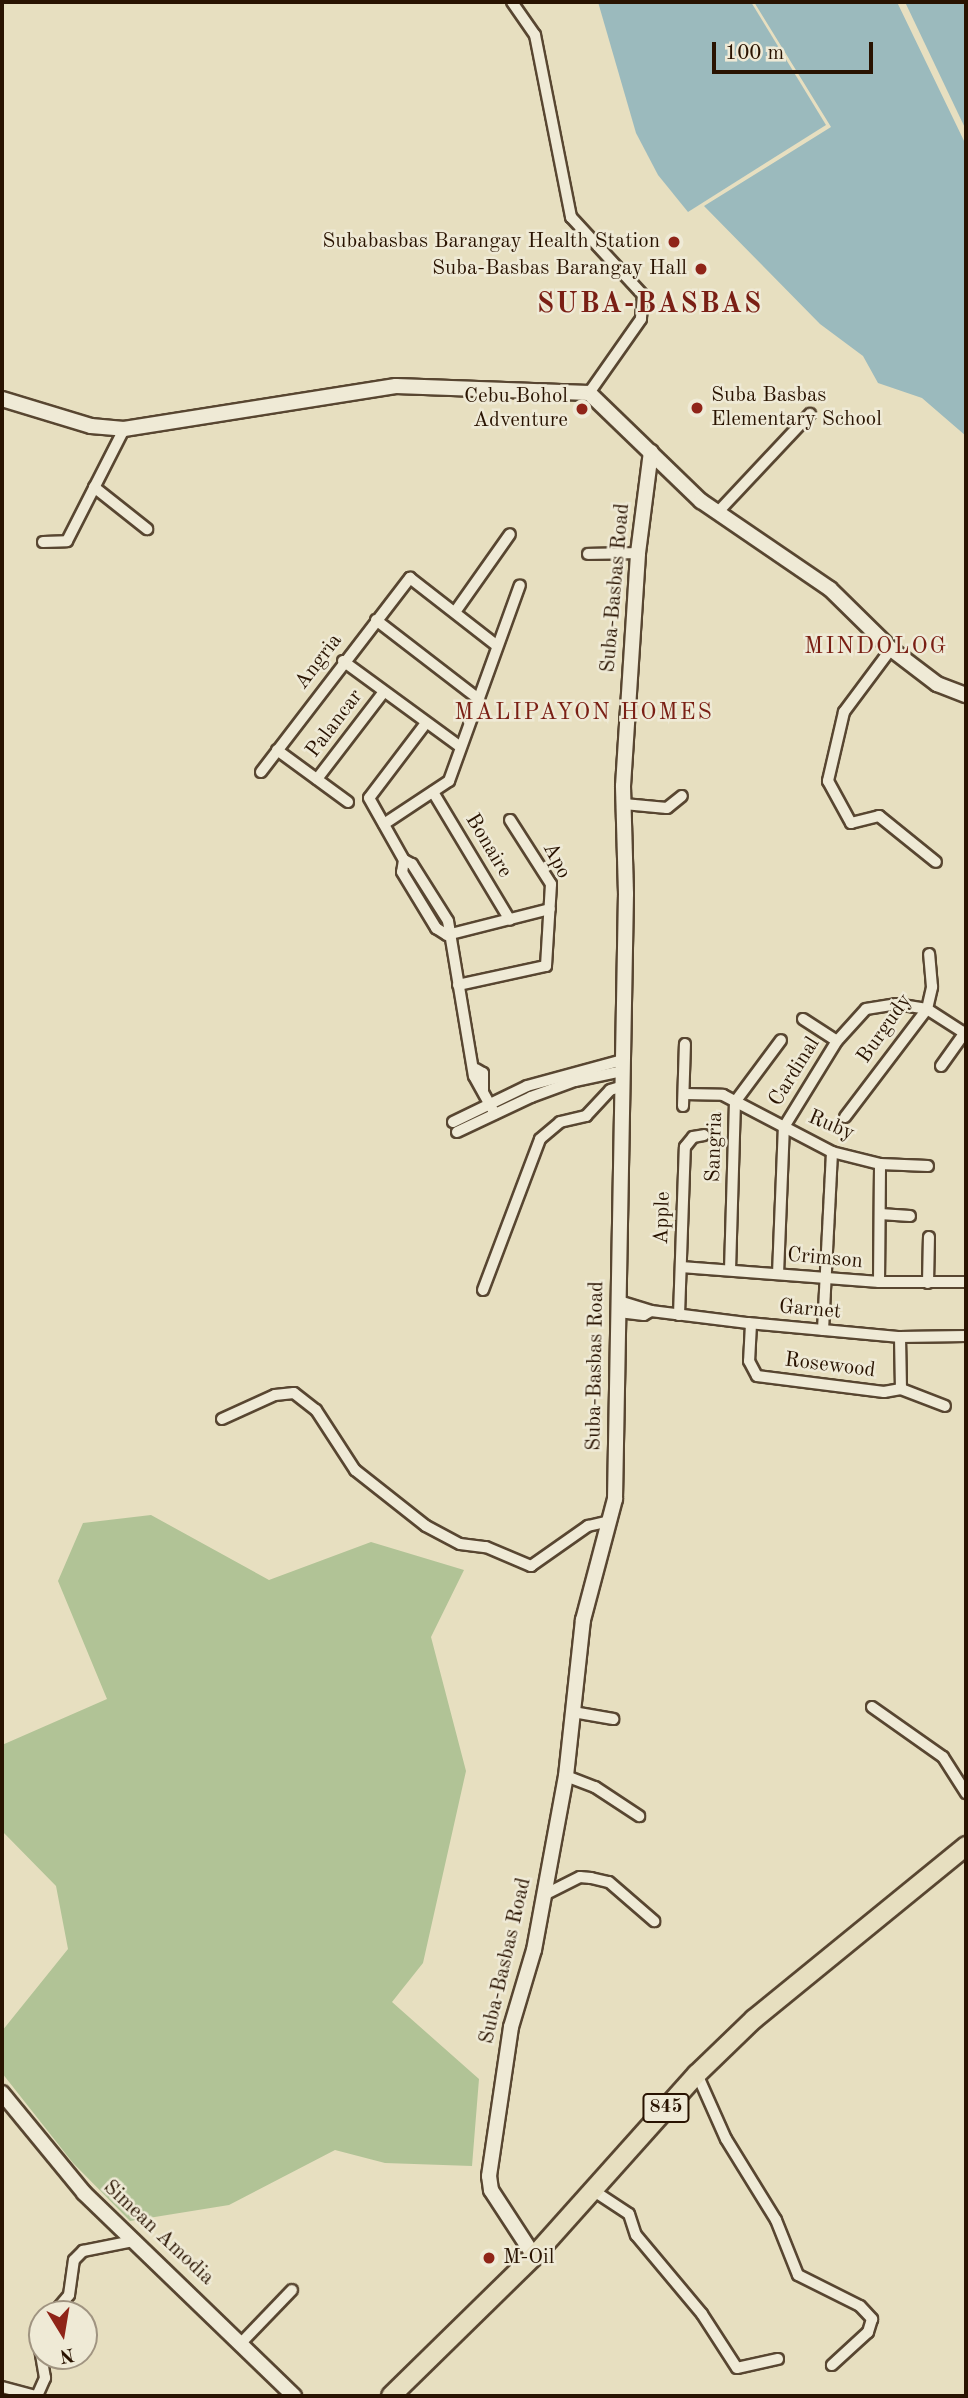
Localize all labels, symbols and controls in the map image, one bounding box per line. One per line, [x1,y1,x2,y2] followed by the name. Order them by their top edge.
[716,28,877,72] scale bar
[725,43,784,64] text: 100 m
[322,229,660,255] place label: Subabasbas Barangay Health Station
[666,234,682,250] marker: Subabasbas Barangay Health Station
[432,256,687,282] place label: Suba-Basbas Barangay Hall
[693,261,709,277] marker: Suba-Basbas Barangay Hall
[538,288,762,322] district label: SUBA-BASBAS
[711,383,882,433] place label: Suba Basbas Elementary School
[464,384,568,434] place label: Cebu Bohol Adventure
[689,400,705,416] marker: Suba Basbas Elementary School
[574,401,590,417] marker: Cebu Bohol Adventure
[596,502,636,674] street label: Suba-Basbas Road
[290,629,348,695] street label: Angria
[805,633,947,661] district label: MINDOLOG
[301,685,369,763] street label: Palancar
[456,699,712,727] district label: MALIPAYON HOMES
[459,809,517,883] street label: Bonaire
[536,839,576,883] street label: Apo
[852,989,918,1069] street label: Burgudy
[764,1033,826,1111] street label: Cardinal
[804,1105,858,1147] street label: Ruby
[701,1111,729,1183] street label: Sangria
[649,1191,677,1245] street label: Apple
[786,1243,864,1275] street label: Crimson
[582,1281,610,1451] street label: Suba-Basbas Road
[778,1295,842,1325] street label: Garnet
[783,1348,877,1384] street label: Rosewood
[475,1875,537,2047] street label: Suba-Basbas Road
[642,2092,690,2124] road number: 845
[97,2175,219,2291] street label: Simean Amodia
[503,2245,554,2271] place label: M-Oil
[481,2250,497,2266] marker: M-Oil
[28,2300,98,2370] north arrow
[58,2343,76,2365] text: N

